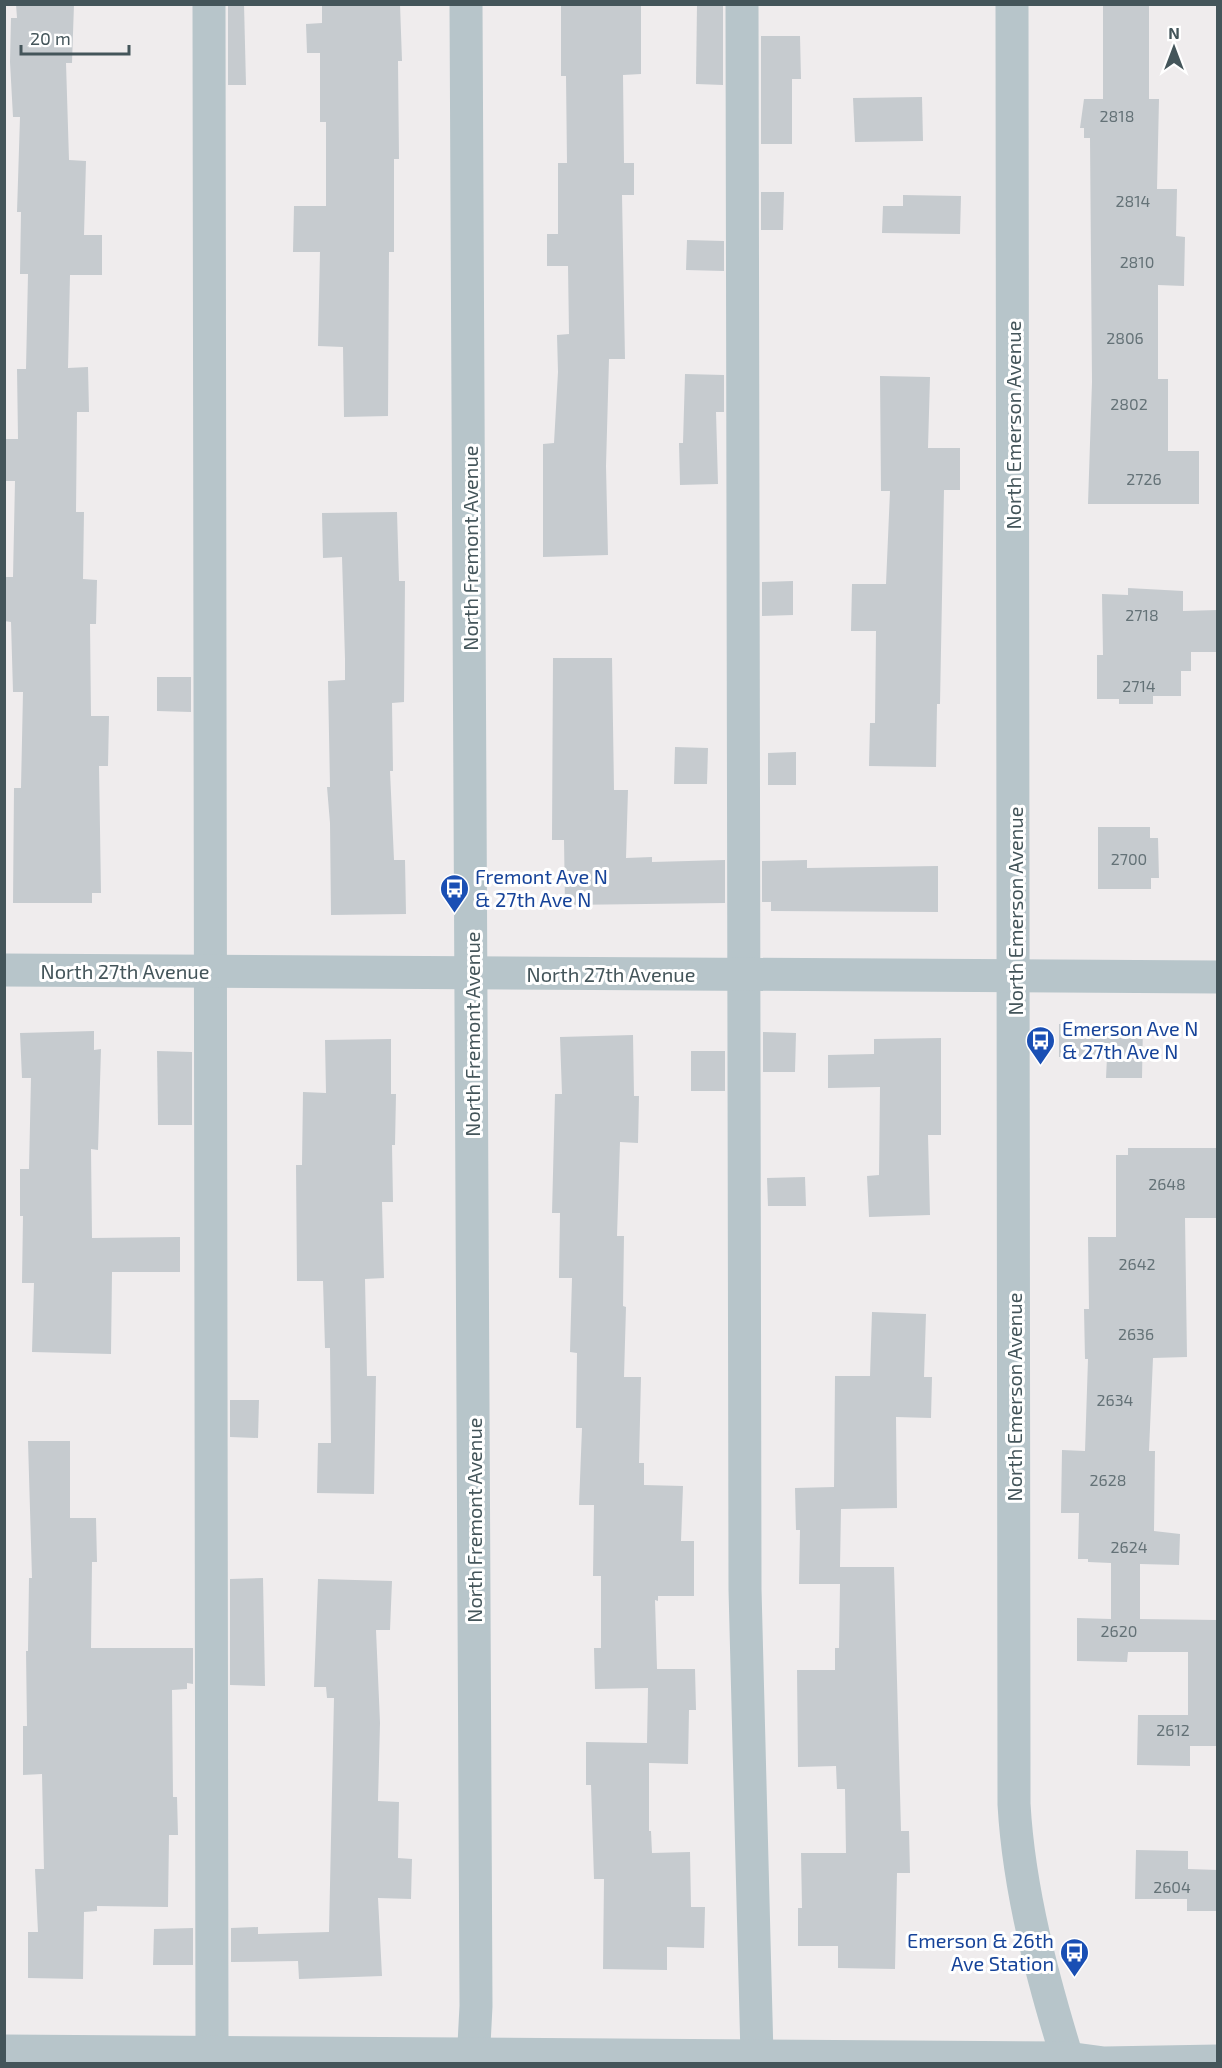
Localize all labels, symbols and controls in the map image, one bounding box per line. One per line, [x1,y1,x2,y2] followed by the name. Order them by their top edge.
[21,18,129,56] scale bar
[1144,18,1204,78] north arrow
[1168,23,1180,42] text: N
[30,27,71,49] text: 20 m
[1100,106,1134,125] house number: 2818
[1116,191,1151,210] house number: 2814
[1120,252,1154,271] house number: 2810
[1001,321,1025,529] street label: North Emerson Avenue
[1106,328,1144,347] house number: 2806
[1110,394,1148,413] house number: 2802
[458,445,482,651] street label: North Fremont Avenue
[1126,469,1162,488] house number: 2726
[1125,605,1159,624] house number: 2718
[1122,676,1156,695] house number: 2714
[1003,807,1027,1015] street label: North Emerson Avenue
[1111,849,1147,868] house number: 2700
[475,864,608,911] place label: Fremont Ave N & 27th Ave N
[438,872,470,914] bus stop icon: Fremont Ave N & 27th Ave N
[460,931,484,1137] street label: North Fremont Avenue
[41,959,209,983] street label: North 27th Avenue
[527,962,695,986] street label: North 27th Avenue
[1062,1016,1198,1063] place label: Emerson Ave N & 27th Ave N
[1025,1024,1057,1066] bus stop icon: Emerson Ave N & 27th Ave N
[1148,1174,1186,1193] house number: 2648
[1119,1254,1155,1273] house number: 2642
[1002,1293,1026,1501] street label: North Emerson Avenue
[1118,1324,1154,1343] house number: 2636
[1097,1390,1134,1409] house number: 2634
[462,1417,486,1623] street label: North Fremont Avenue
[1090,1470,1126,1489] house number: 2628
[1111,1537,1148,1556] house number: 2624
[1101,1621,1137,1640] house number: 2620
[1156,1720,1190,1739] house number: 2612
[1153,1877,1191,1896] house number: 2604
[907,1928,1054,1975] place label: Emerson & 26th Ave Station
[1059,1936,1091,1978] bus stop icon: Emerson & 26th Ave Station

